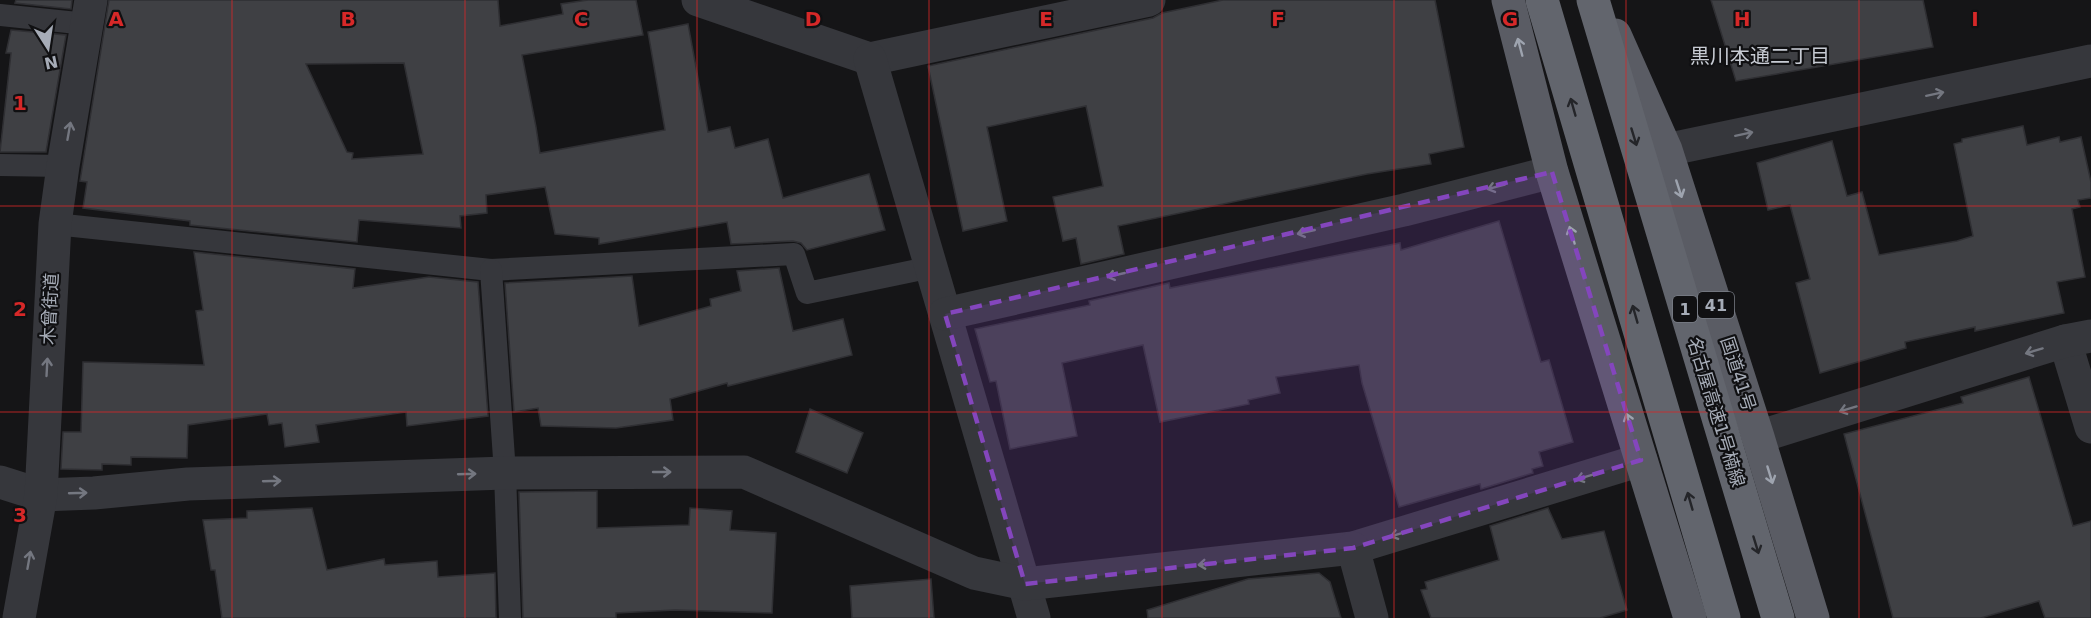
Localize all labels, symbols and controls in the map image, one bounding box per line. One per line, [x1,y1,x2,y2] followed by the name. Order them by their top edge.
[108,7,124,31] text: A
[340,7,356,31] text: B
[574,7,588,31] text: C
[805,7,821,31] text: D
[1039,7,1053,31] text: E
[1271,7,1285,31] text: F
[1502,7,1518,31] text: G
[1734,7,1750,31] text: H
[1971,7,1979,31] text: I
[18,18,78,78] north arrow
[1514,38,1526,57] one-way arrow
[1690,44,1830,68] district label: 黒川本通二丁目
[42,51,60,73] text: N
[1925,88,1944,99] one-way arrow
[13,91,27,115] text: 1
[1567,98,1578,117] one-way arrow
[63,121,74,141] one-way arrow
[1629,127,1640,146] one-way arrow
[1734,128,1753,139] one-way arrow
[1674,179,1685,198] one-way arrow
[1487,181,1506,193] one-way arrow
[1566,226,1577,245] one-way arrow
[1297,227,1316,239] one-way arrow
[1107,270,1126,282] one-way arrow
[37,272,62,345] street label: 木曾街道
[1698,292,1734,318] road number: 41
[1673,296,1697,322] road number: 1
[13,297,27,321] text: 2
[1629,305,1640,324] one-way arrow
[1684,334,1749,489] street label: 名古屋高速1号楠線
[1717,334,1760,414] street label: 国道41号
[2025,346,2044,357] one-way arrow
[42,357,53,377] one-way arrow
[1839,404,1858,415] one-way arrow
[1623,413,1634,432] one-way arrow
[1765,465,1776,484] one-way arrow
[651,466,671,478] one-way arrow
[457,469,476,480] one-way arrow
[1576,472,1595,483] one-way arrow
[262,475,282,487] one-way arrow
[67,488,87,499] one-way arrow
[1684,492,1695,511] one-way arrow
[13,503,27,527] text: 3
[1390,529,1409,540] one-way arrow
[1751,535,1762,554] one-way arrow
[24,551,35,571] one-way arrow
[1197,559,1217,570] one-way arrow

